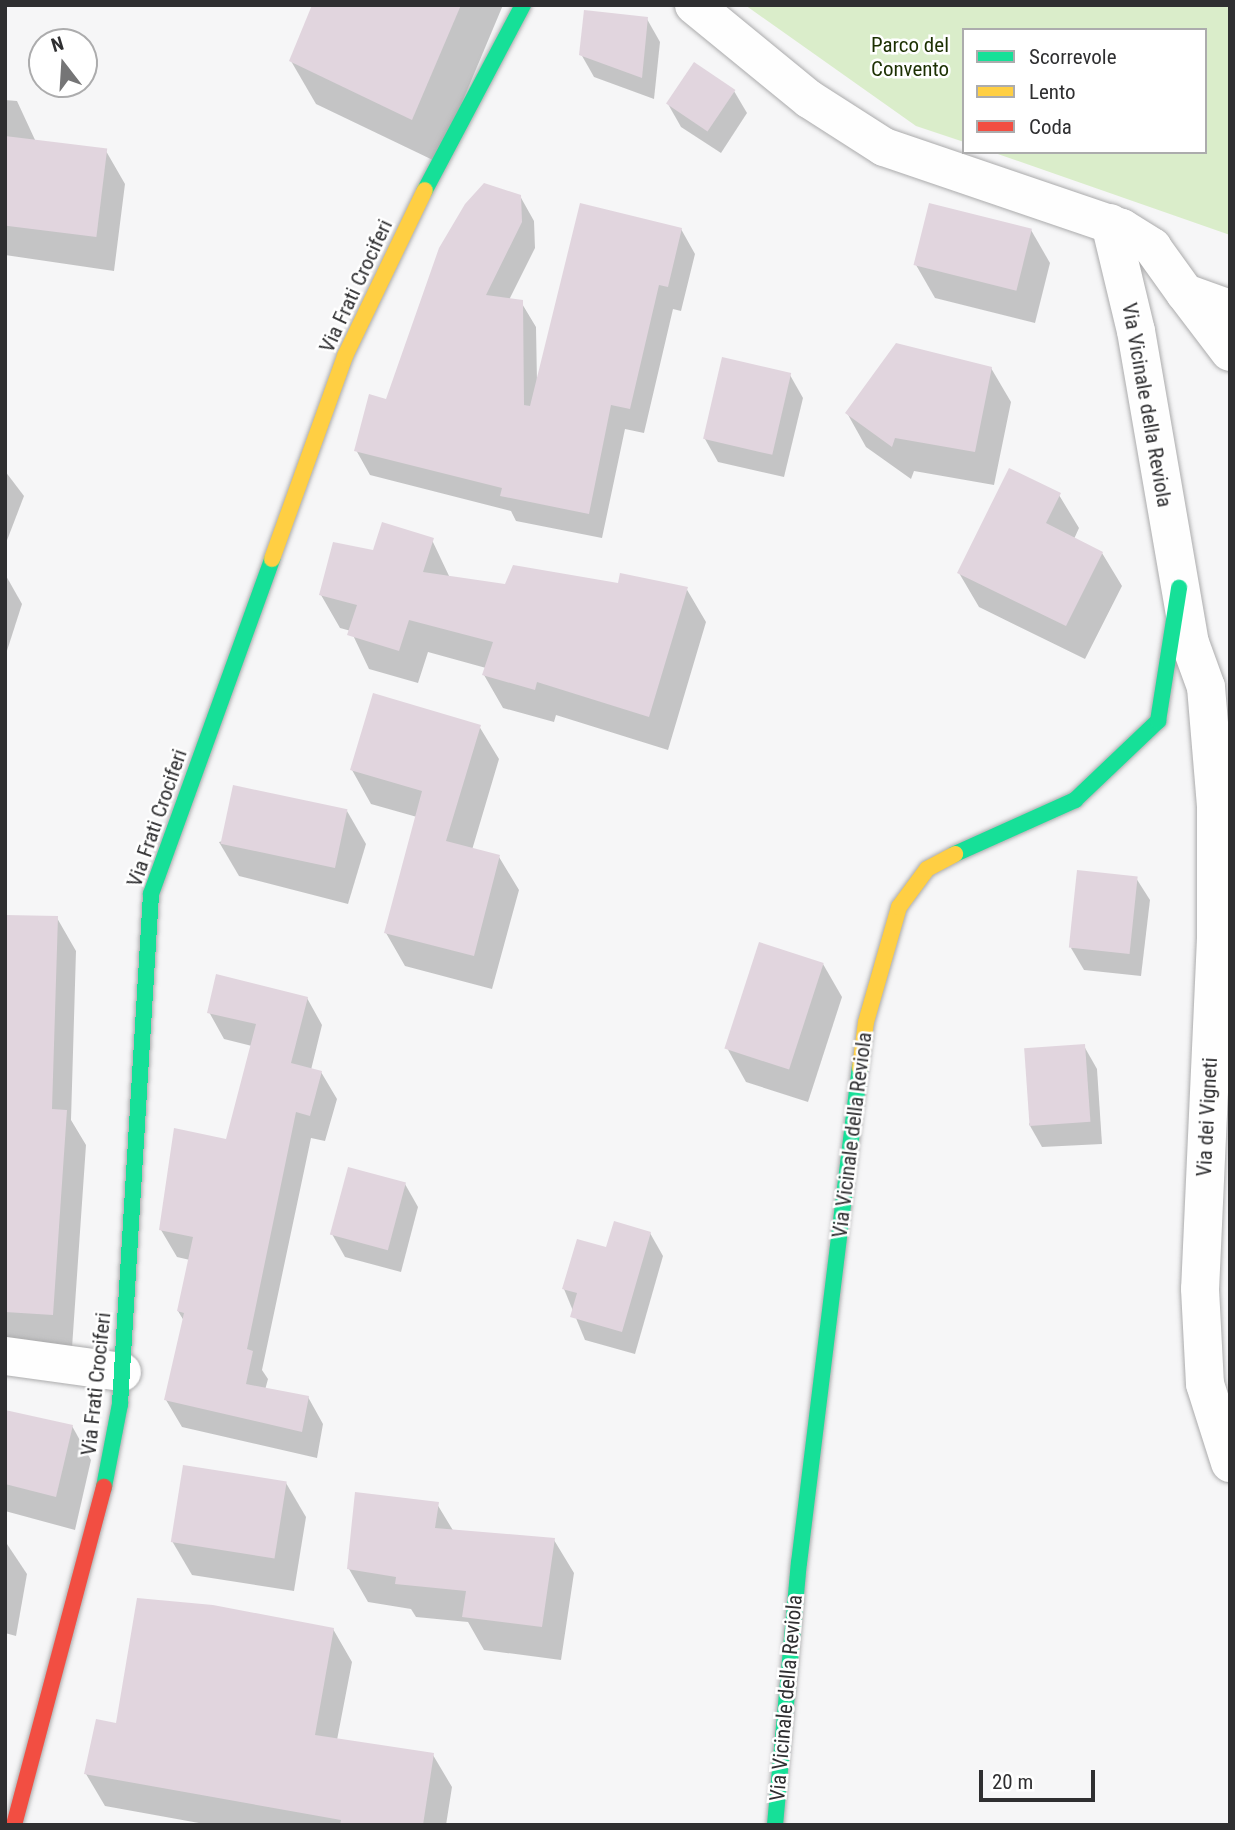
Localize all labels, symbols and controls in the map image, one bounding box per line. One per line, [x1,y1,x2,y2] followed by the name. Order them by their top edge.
[28,28,98,98] north arrow
[962,28,1207,154] legend
[48,32,66,57] text: N
[871,32,949,82] park label: Parco del Convento
[1029,45,1116,69] text: Scorrevole
[1029,80,1076,104] text: Lento
[1029,115,1072,139] text: Coda
[314,216,398,356] street label: Via Frati Crociferi
[1117,301,1177,509] street label: Via Vicinale della Reviola
[122,746,192,890] street label: Via Frati Crociferi
[827,1031,877,1239] street label: Via Vicinale della Reviola
[1191,1057,1223,1177] street label: Via dei Vigneti
[76,1311,116,1457] street label: Via Frati Crociferi
[764,1594,808,1802] street label: Via Vicinale della Reviola
[983,1756,1098,1800] scale bar
[992,1770,1033,1794] text: 20 m

